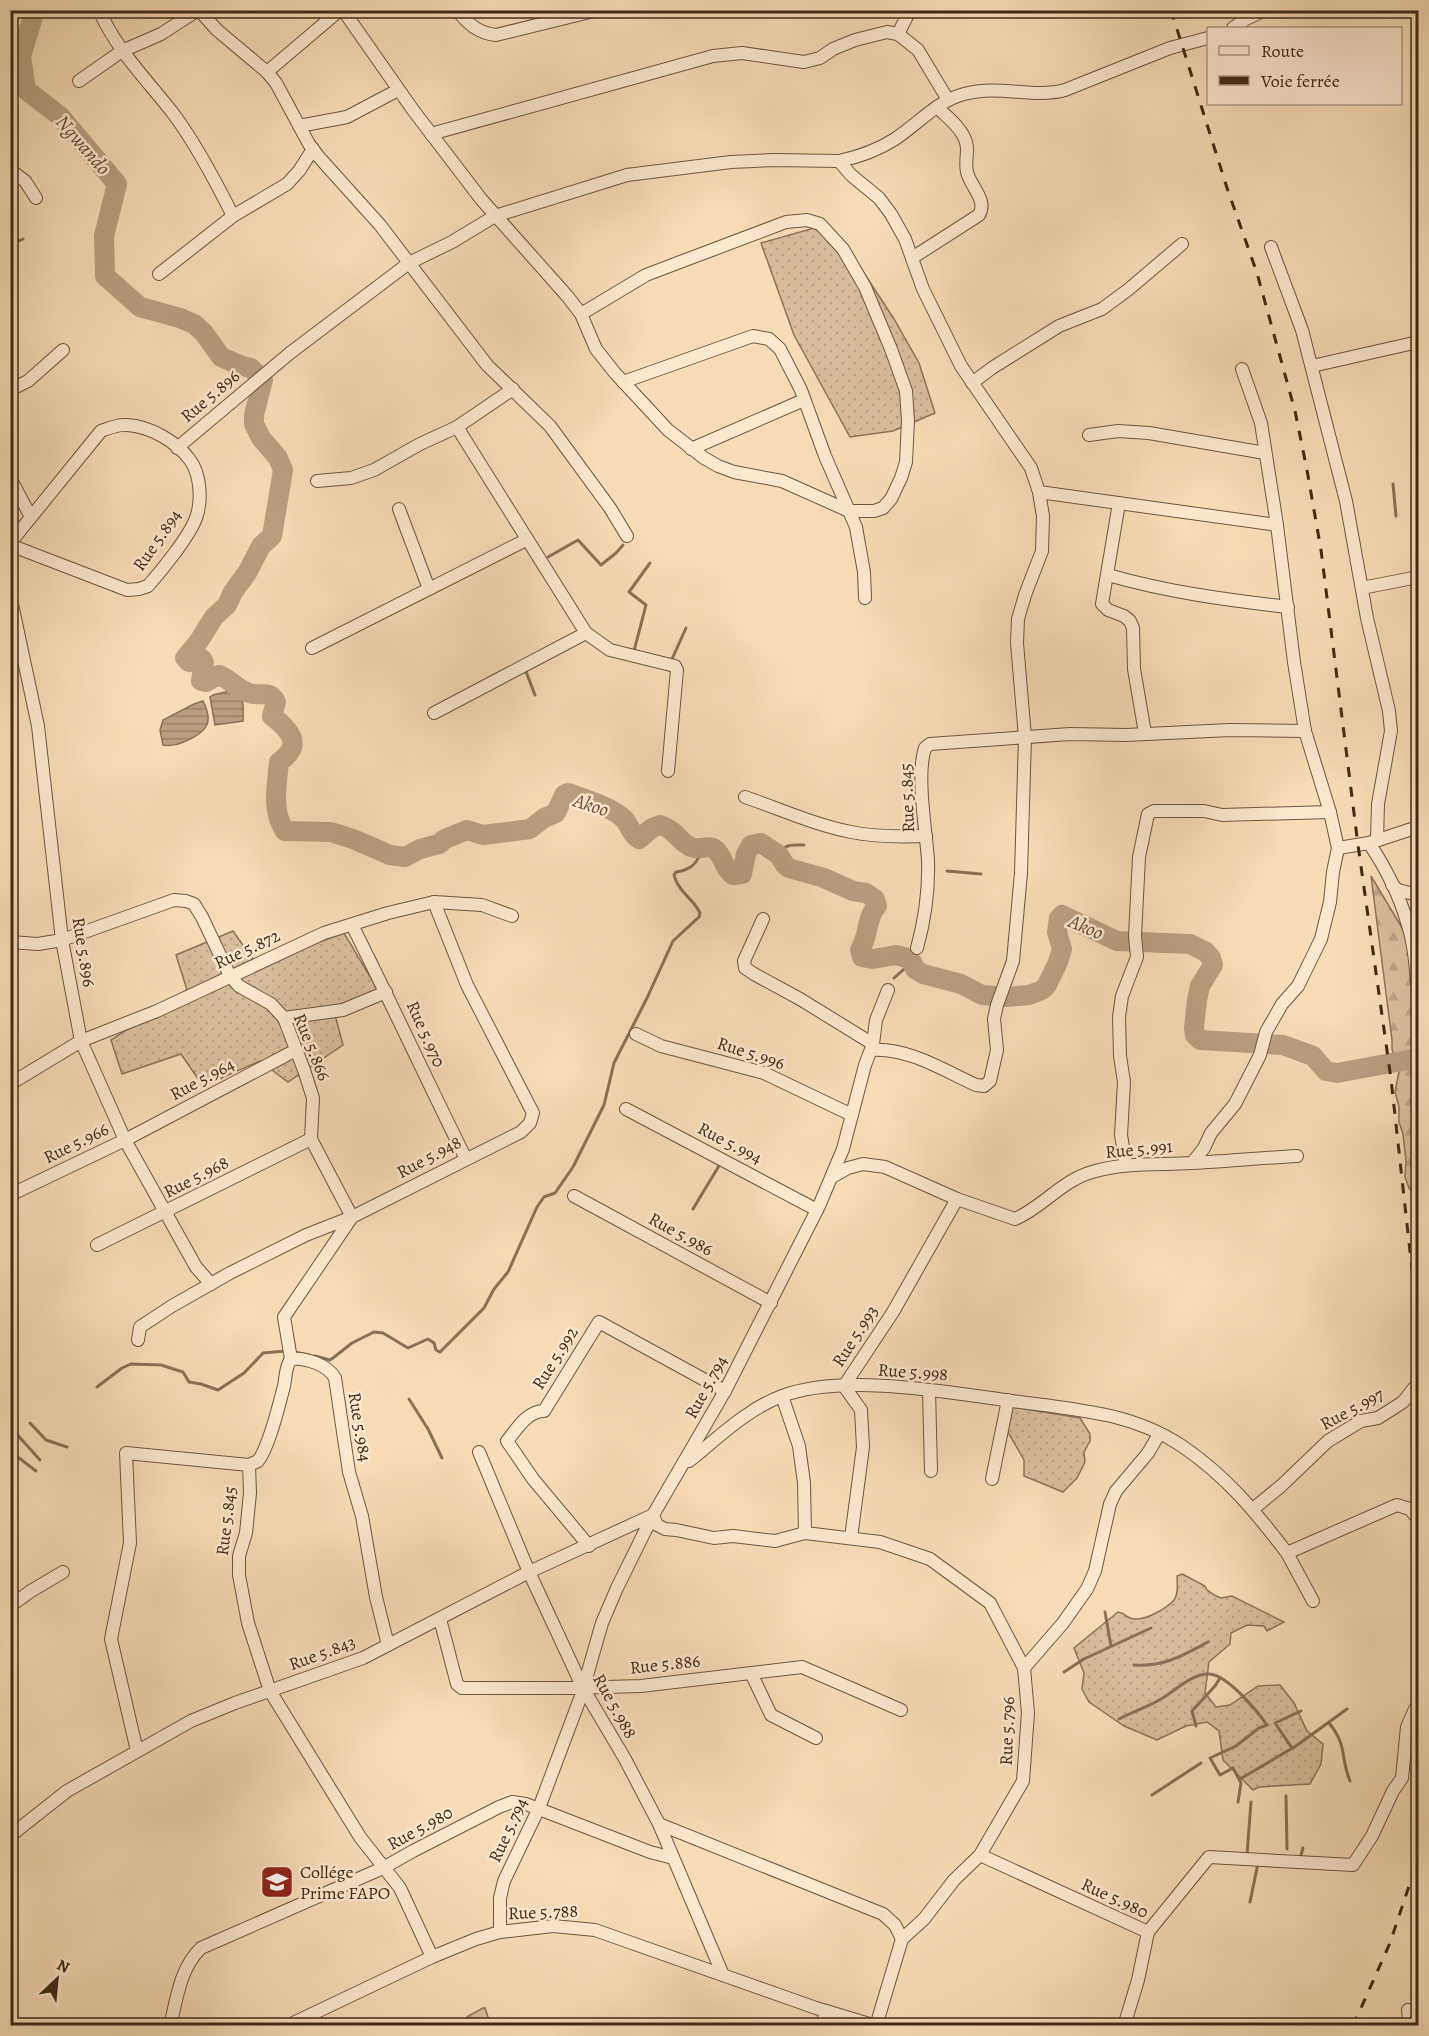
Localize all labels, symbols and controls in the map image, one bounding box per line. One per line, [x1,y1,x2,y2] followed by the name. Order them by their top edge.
[1207,27,1402,105] legend
[1261,39,1304,63] text: Route
[1260,69,1340,93] text: Voie ferrée
[49,109,117,181] water label: Ngwando
[175,364,245,428] street label: Rue 5.896
[127,504,187,576] street label: Rue 5.894
[894,763,920,833] street label: Rue 5.845
[569,786,612,823] water label: Akoo
[1063,907,1108,946] water label: Akoo
[67,915,101,989] street label: Rue 5.896
[210,923,284,975] street label: Rue 5.872
[401,997,451,1071] street label: Rue 5.970
[288,1010,336,1084] street label: Rue 5.866
[714,1031,788,1075] street label: Rue 5.996
[166,1052,238,1106] street label: Rue 5.964
[694,1116,766,1170] street label: Rue 5.994
[39,1117,113,1169] street label: Rue 5.966
[392,1130,466,1184] street label: Rue 5.948
[1104,1134,1174,1164] street label: Rue 5.991
[159,1150,233,1204] street label: Rue 5.968
[644,1206,718,1262] street label: Rue 5.986
[826,1301,884,1371] street label: Rue 5.993
[526,1322,584,1394] street label: Rue 5.992
[679,1351,733,1423] street label: Rue 5.794
[877,1358,949,1386] street label: Rue 5.998
[1316,1382,1388,1436] street label: Rue 5.997
[343,1390,377,1464] street label: Rue 5.984
[210,1485,242,1557] street label: Rue 5.845
[285,1630,359,1676] street label: Rue 5.843
[629,1648,701,1680] street label: Rue 5.886
[587,1669,643,1743] street label: Rue 5.988
[994,1696,1020,1766] street label: Rue 5.796
[483,1794,533,1866] street label: Rue 5.794
[383,1800,457,1856] street label: Rue 5.980
[300,1860,390,1905] place label: Collége Prime FAPO
[259,1864,295,1900] school or university icon: Collége Prime FAPO
[1077,1872,1153,1924] street label: Rue 5.980
[508,1899,578,1925] street label: Rue 5.788
[27,1949,87,2009] north arrow
[53,1954,74,1979] text: N

